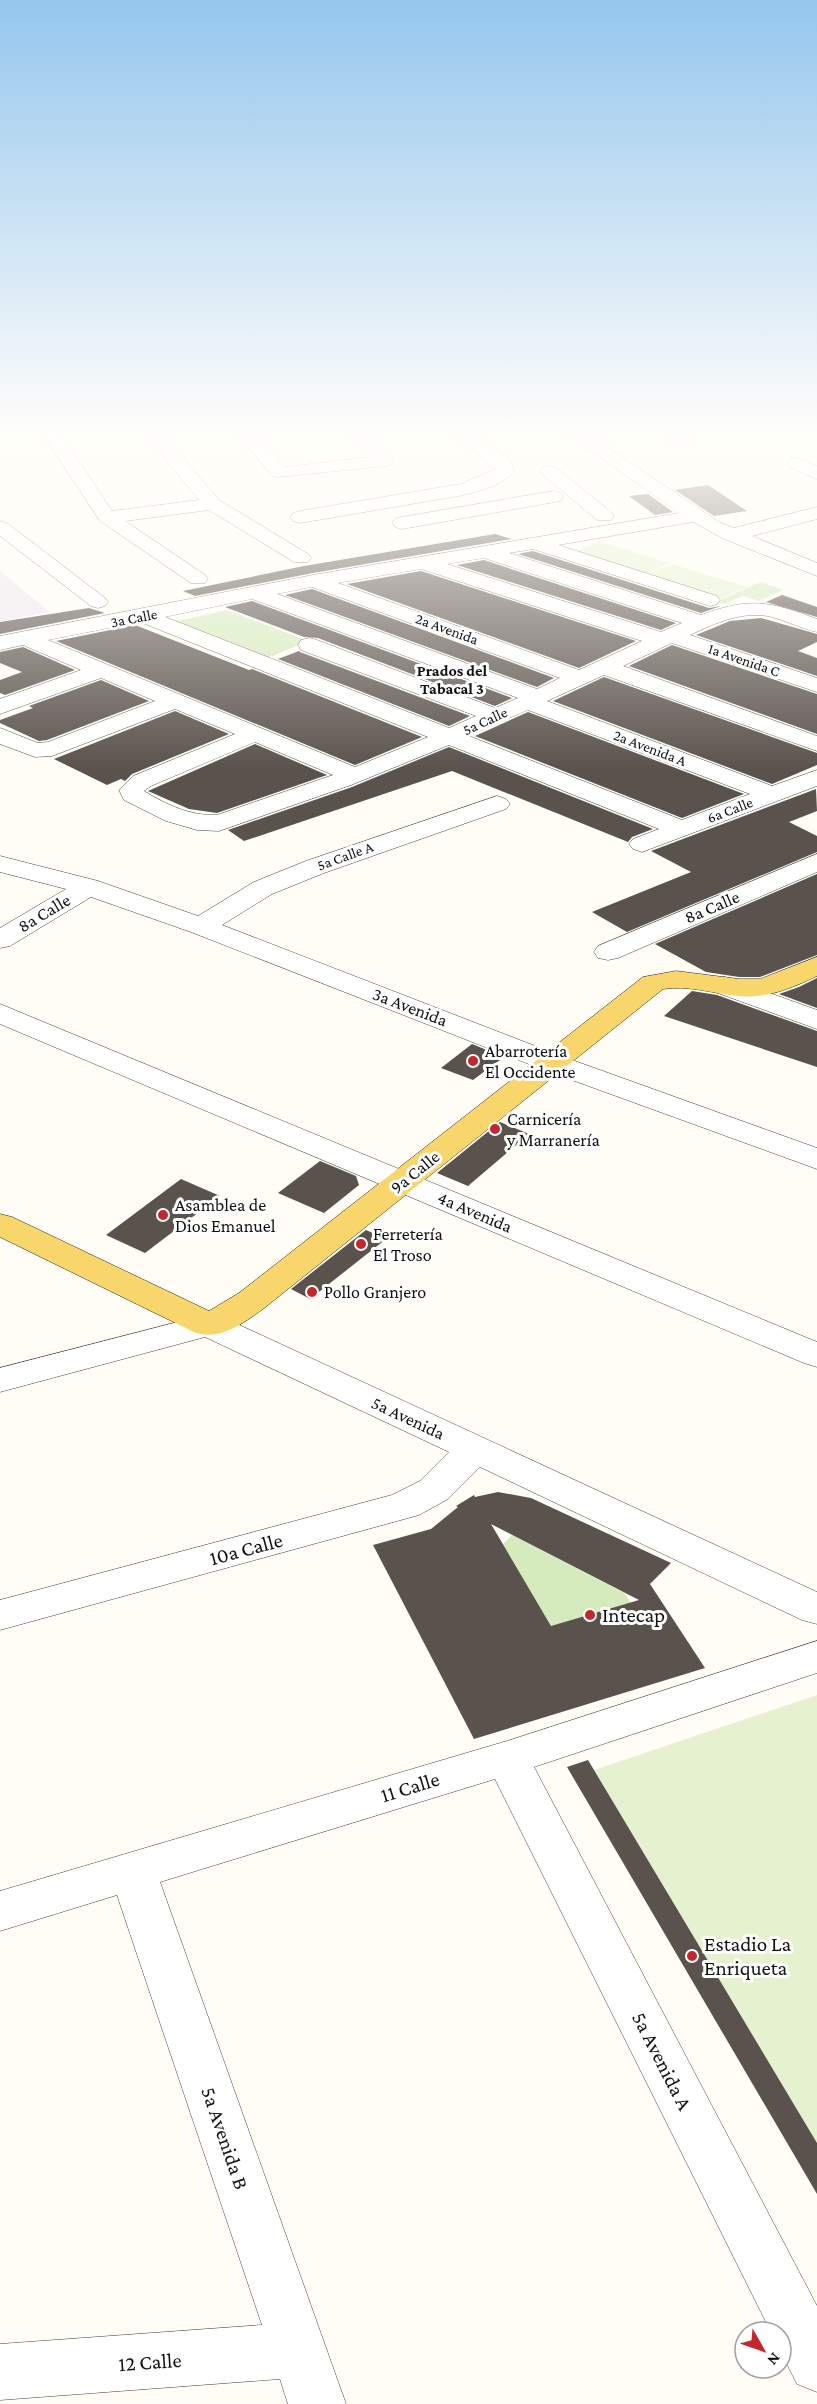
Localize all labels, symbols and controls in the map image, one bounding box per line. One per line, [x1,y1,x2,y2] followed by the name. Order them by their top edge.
[109,606,159,630] street label: 3a Calle
[414,610,480,648] street label: 2a Avenida
[706,640,782,680] street label: 1a Avenida C
[417,662,487,697] district label: Prados del Tabacal 3
[460,704,510,738] street label: 5a Calle
[611,727,689,769] street label: 2a Avenida A
[705,794,755,826] street label: 6a Calle
[315,838,376,873] street label: 5a Calle A
[682,887,743,927] street label: 8a Calle
[14,890,74,936] street label: 8a Calle
[370,984,450,1030] street label: 3a Avenida
[485,1041,575,1082] place label: Abarrotería El Occidente
[466,1054,480,1068] marker: Abarrotería El Occidente
[506,1109,600,1150] place label: Carnicería y Marranería
[488,1122,502,1136] marker: Carnicería y Marranería
[387,1146,444,1198] street label: 9a Calle
[435,1187,515,1237] street label: 4a Avenida
[175,1195,276,1236] place label: Asamblea de Dios Emanuel
[156,1208,170,1222] marker: Asamblea de Dios Emanuel
[373,1224,443,1265] place label: Ferretería El Troso
[354,1237,368,1251] marker: Ferretería El Troso
[324,1282,426,1303] place label: Pollo Granjero
[305,1285,319,1299] marker: Pollo Granjero
[368,1392,448,1444] street label: 5a Avenida
[207,1528,285,1570] street label: 10a Calle
[602,1603,665,1627] place label: Intecap
[583,1608,597,1622] marker: Intecap
[378,1767,442,1807] street label: 11 Calle
[704,1932,792,1980] place label: Estadio La Enriqueta
[685,1949,699,1963] marker: Estadio La Enriqueta
[627,2008,697,2114] street label: 5a Avenida A
[196,2084,254,2192] street label: 5a Avenida B
[733,2320,793,2380] north arrow
[118,2348,182,2376] street label: 12 Calle
[764,2350,784,2369] text: N

